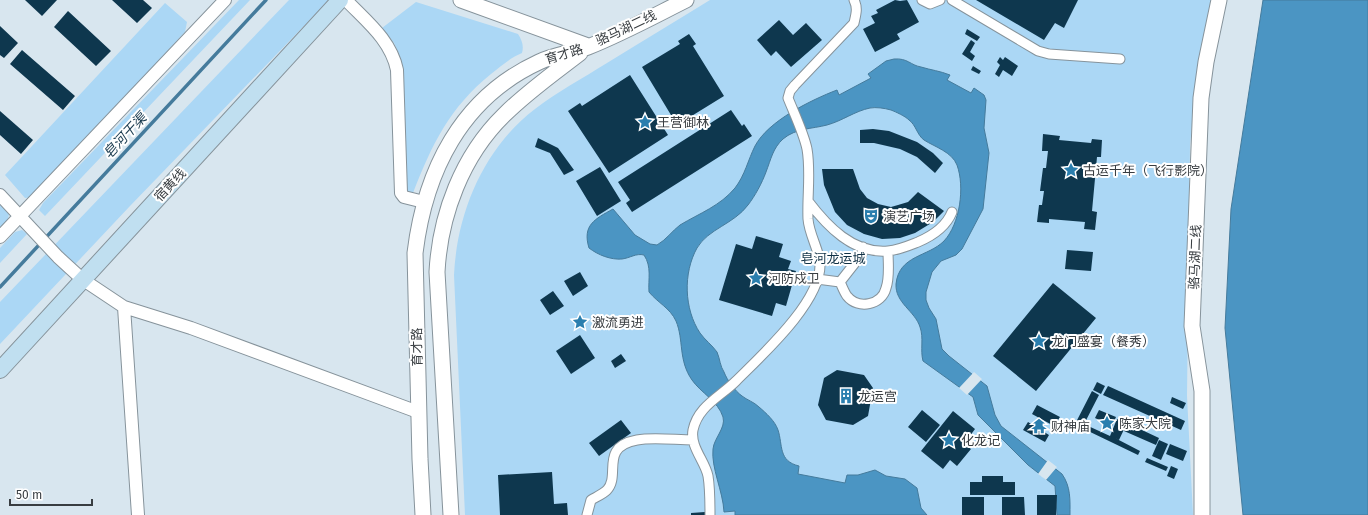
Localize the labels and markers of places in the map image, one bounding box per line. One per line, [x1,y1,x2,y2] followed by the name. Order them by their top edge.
[636,113,654,131] place icon: 王营御林
[657,115,709,130] place label: 王营御林
[1062,161,1080,179] place icon: 古运千年（飞行影院）
[1083,163,1213,178] place label: 古运千年（飞行影院）
[862,207,880,225] theatre icon: 演艺广场
[883,209,935,224] place label: 演艺广场
[747,269,765,287] place icon: 河防戍卫
[768,271,820,286] place label: 河防戍卫
[571,313,589,331] place icon: 激流勇进
[592,315,644,330] place label: 激流勇进
[1030,332,1048,350] place icon: 龙门盛宴（餐秀）
[1051,334,1155,349] place label: 龙门盛宴（餐秀）
[837,387,855,405] building icon: 龙运宫
[858,389,897,404] place label: 龙运宫
[1098,414,1116,432] place icon: 陈家大院
[1119,416,1171,431] place label: 陈家大院
[1030,417,1048,435] temple icon: 财神庙
[1051,419,1090,434] place label: 财神庙
[940,431,958,449] place icon: 化龙记
[961,433,1000,448] place label: 化龙记

